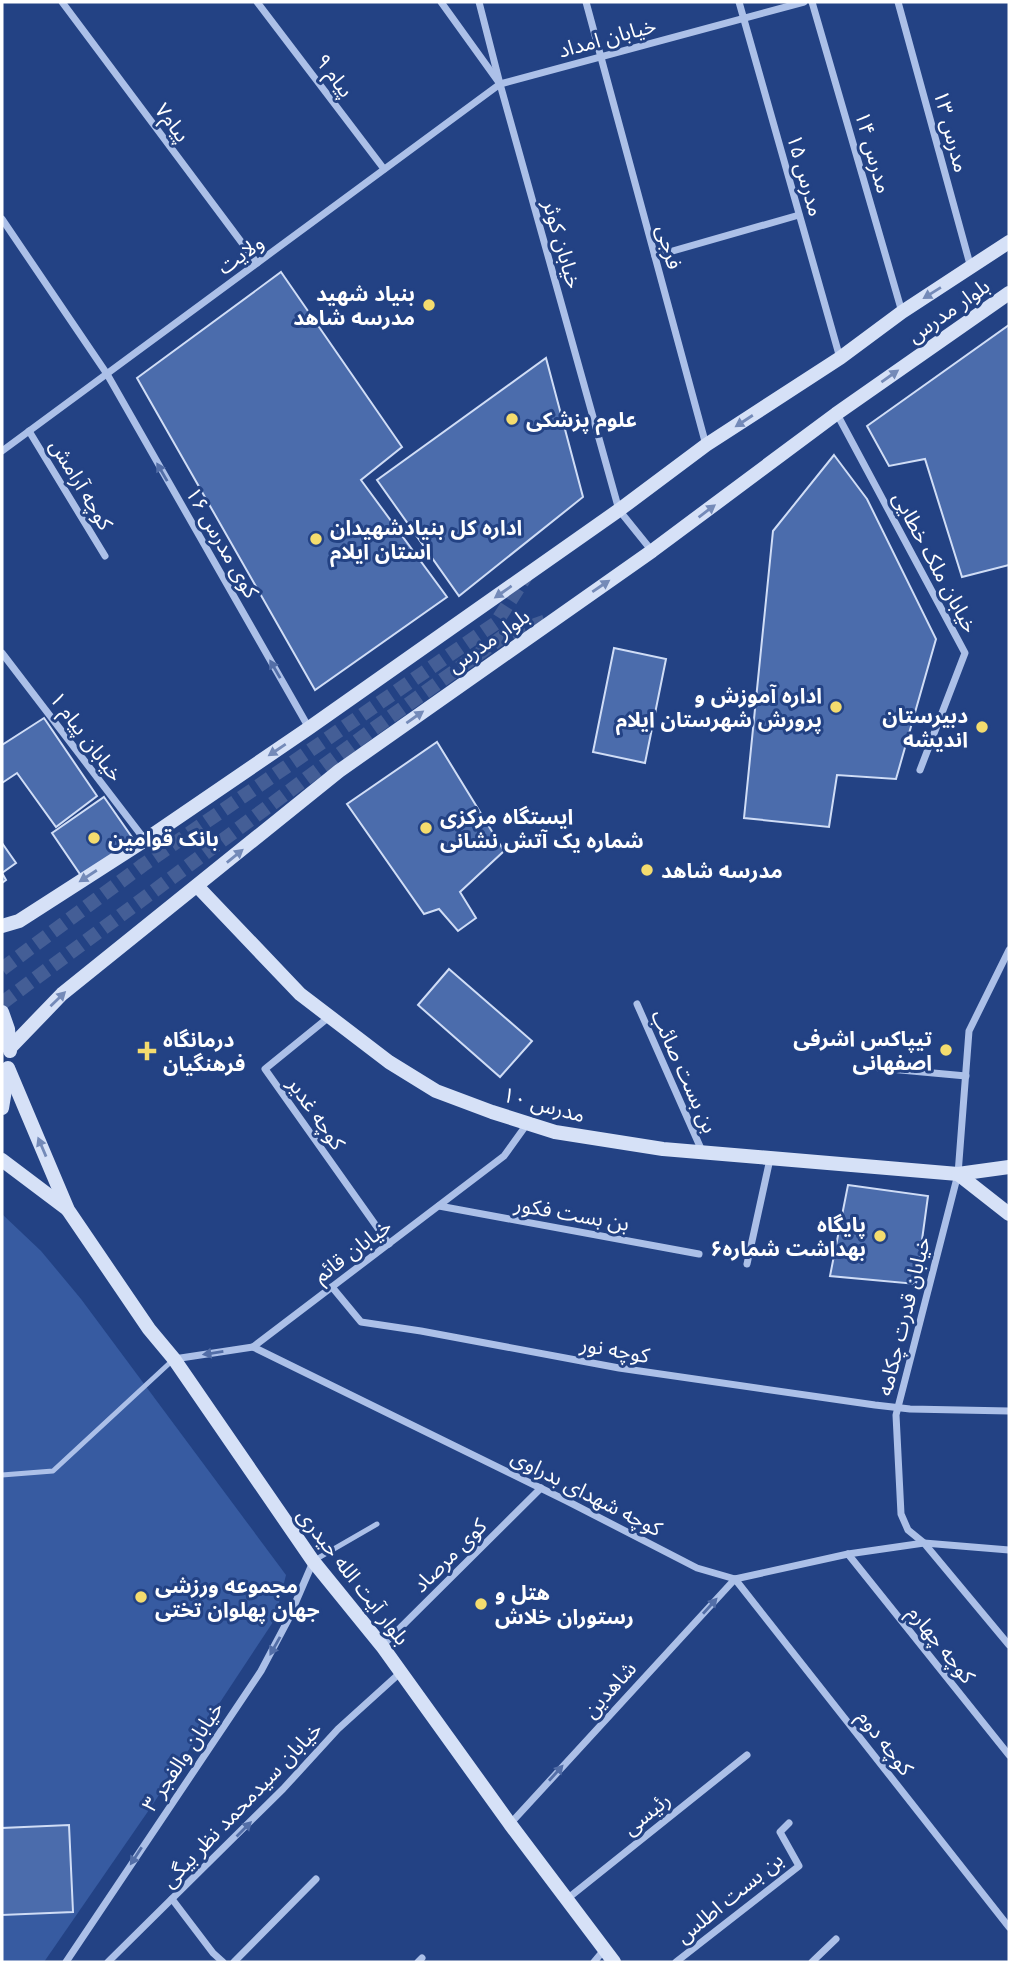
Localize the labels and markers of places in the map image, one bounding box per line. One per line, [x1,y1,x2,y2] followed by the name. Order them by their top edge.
[293,280,415,330] place label: بنیاد شهید مدرسه شاهد
[421,297,437,313] marker: بنیاد شهید مدرسه شاهد
[526,406,637,436] place label: علوم پزشکی
[504,411,520,427] marker: علوم پزشکی
[330,514,522,568] place label: اداره کل بنیادشهیدان استان ایلام
[308,531,324,547] marker: اداره کل بنیادشهیدان استان ایلام
[616,682,822,736] place label: اداره آموزش و پرورش شهرستان ایلام
[828,699,844,715] marker: اداره آموزش و پرورش شهرستان ایلام
[882,702,968,752] place label: دبیرستان اندیشه
[974,719,990,735] marker: دبیرستان اندیشه
[440,803,644,853] place label: ایستگاه مرکزی شماره یک آتش نشانی
[418,820,434,836] marker: ایستگاه مرکزی شماره یک آتش نشانی
[108,825,219,851] place label: بانک قوامین
[86,830,102,846] marker: بانک قوامین
[661,857,783,883] place label: مدرسه شاهد
[639,862,655,878] marker: مدرسه شاهد
[793,1025,932,1075] place label: تیپاکس اشرفی اصفهانی
[163,1026,245,1076] place label: درمانگاه فرهنگیان
[137,1041,157,1061] marker: درمانگاه فرهنگیان
[938,1042,954,1058] marker: تیپاکس اشرفی اصفهانی
[711,1211,866,1261] place label: پایگاه بهداشت شماره۶
[872,1228,888,1244] marker: پایگاه بهداشت شماره۶
[155,1572,320,1624] place label: مجموعه ورزشی جهان پهلوان تختی
[495,1579,634,1629] place label: هتل و رستوران خلاش
[133,1589,149,1605] marker: مجموعه ورزشی جهان پهلوان تختی
[473,1596,489,1612] marker: هتل و رستوران خلاش

